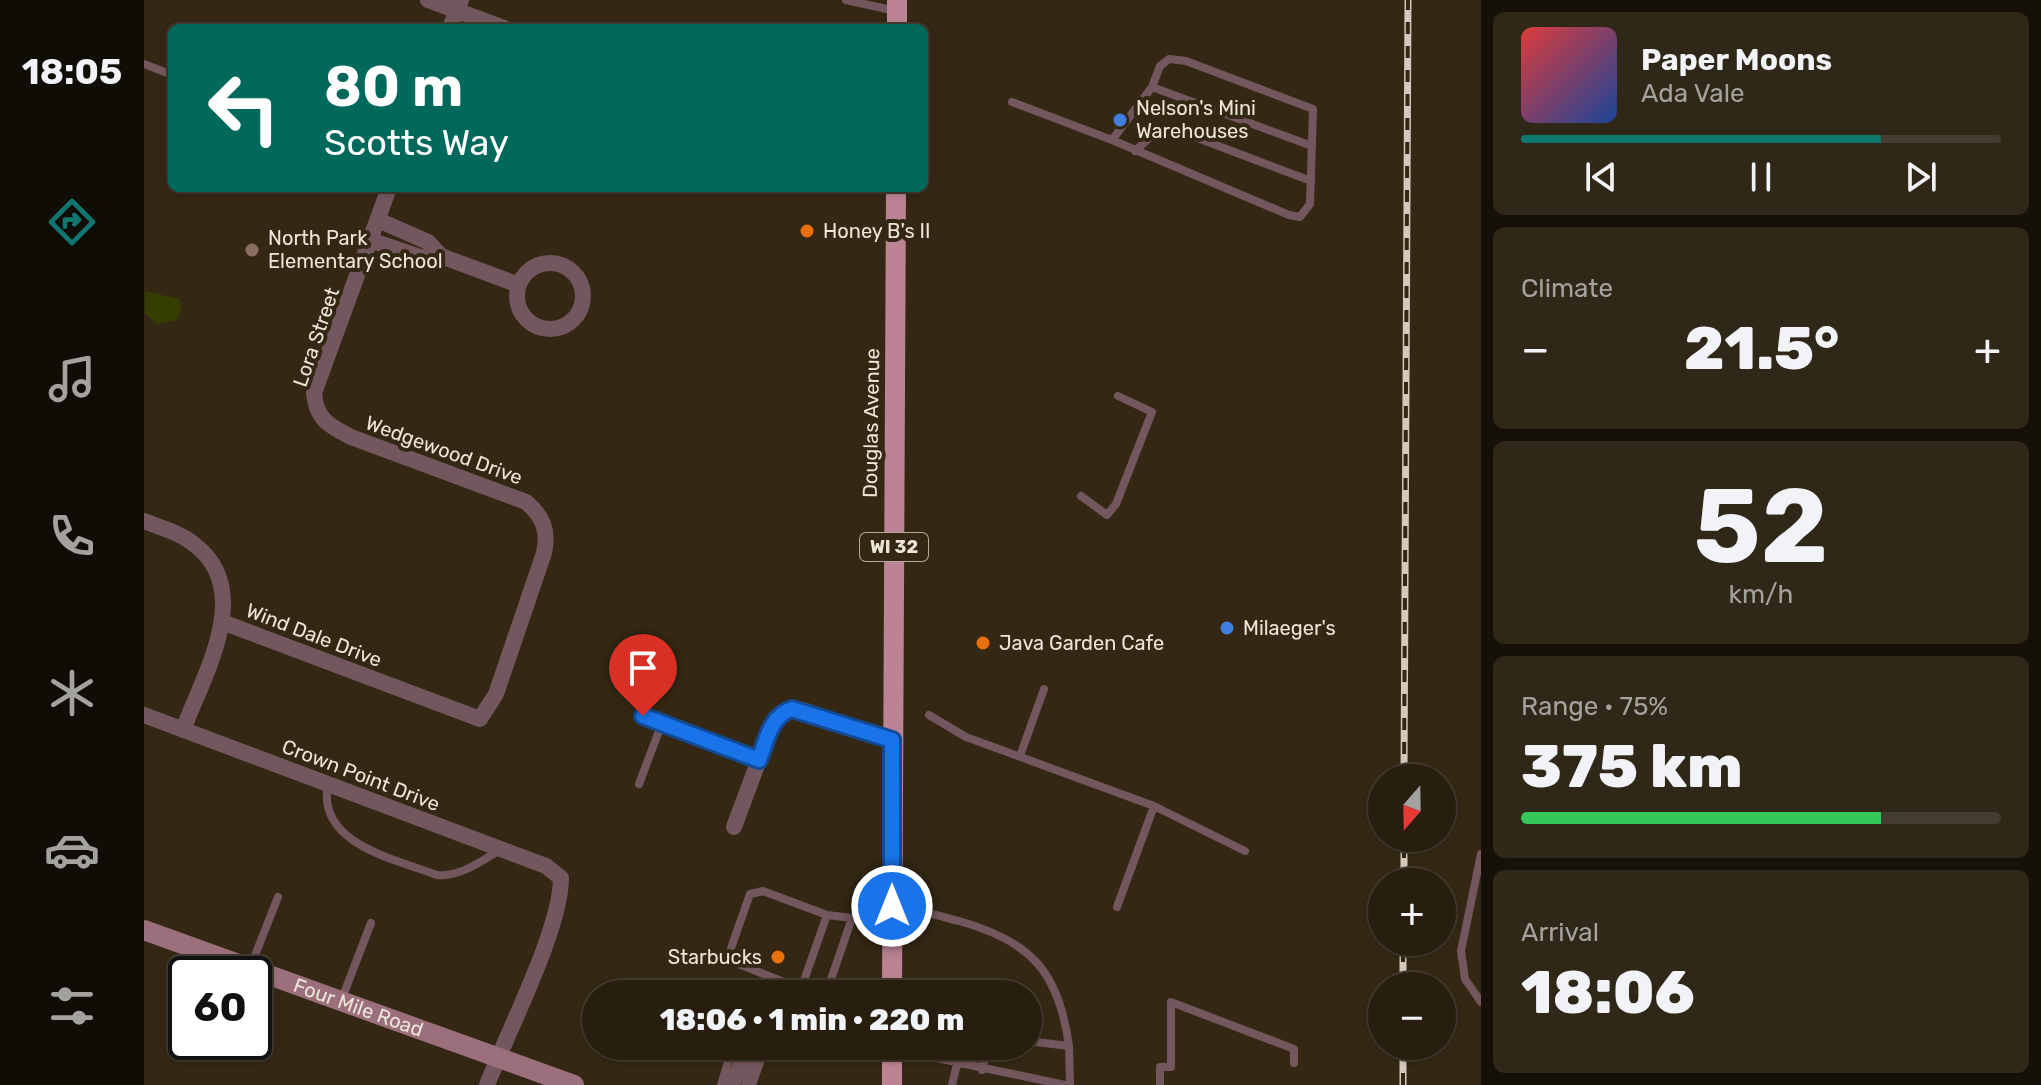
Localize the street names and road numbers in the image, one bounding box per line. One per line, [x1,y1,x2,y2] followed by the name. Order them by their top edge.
[288,284,344,390] street label: Lora Street
[858,348,884,498] street label: Douglas Avenue
[362,410,526,490] street label: Wedgewood Drive
[860,533,928,561] road number: WI 32
[243,598,385,672] street label: Wind Dale Drive
[279,734,443,816] street label: Crown Point Drive
[290,973,427,1042] street label: Four Mile Road

